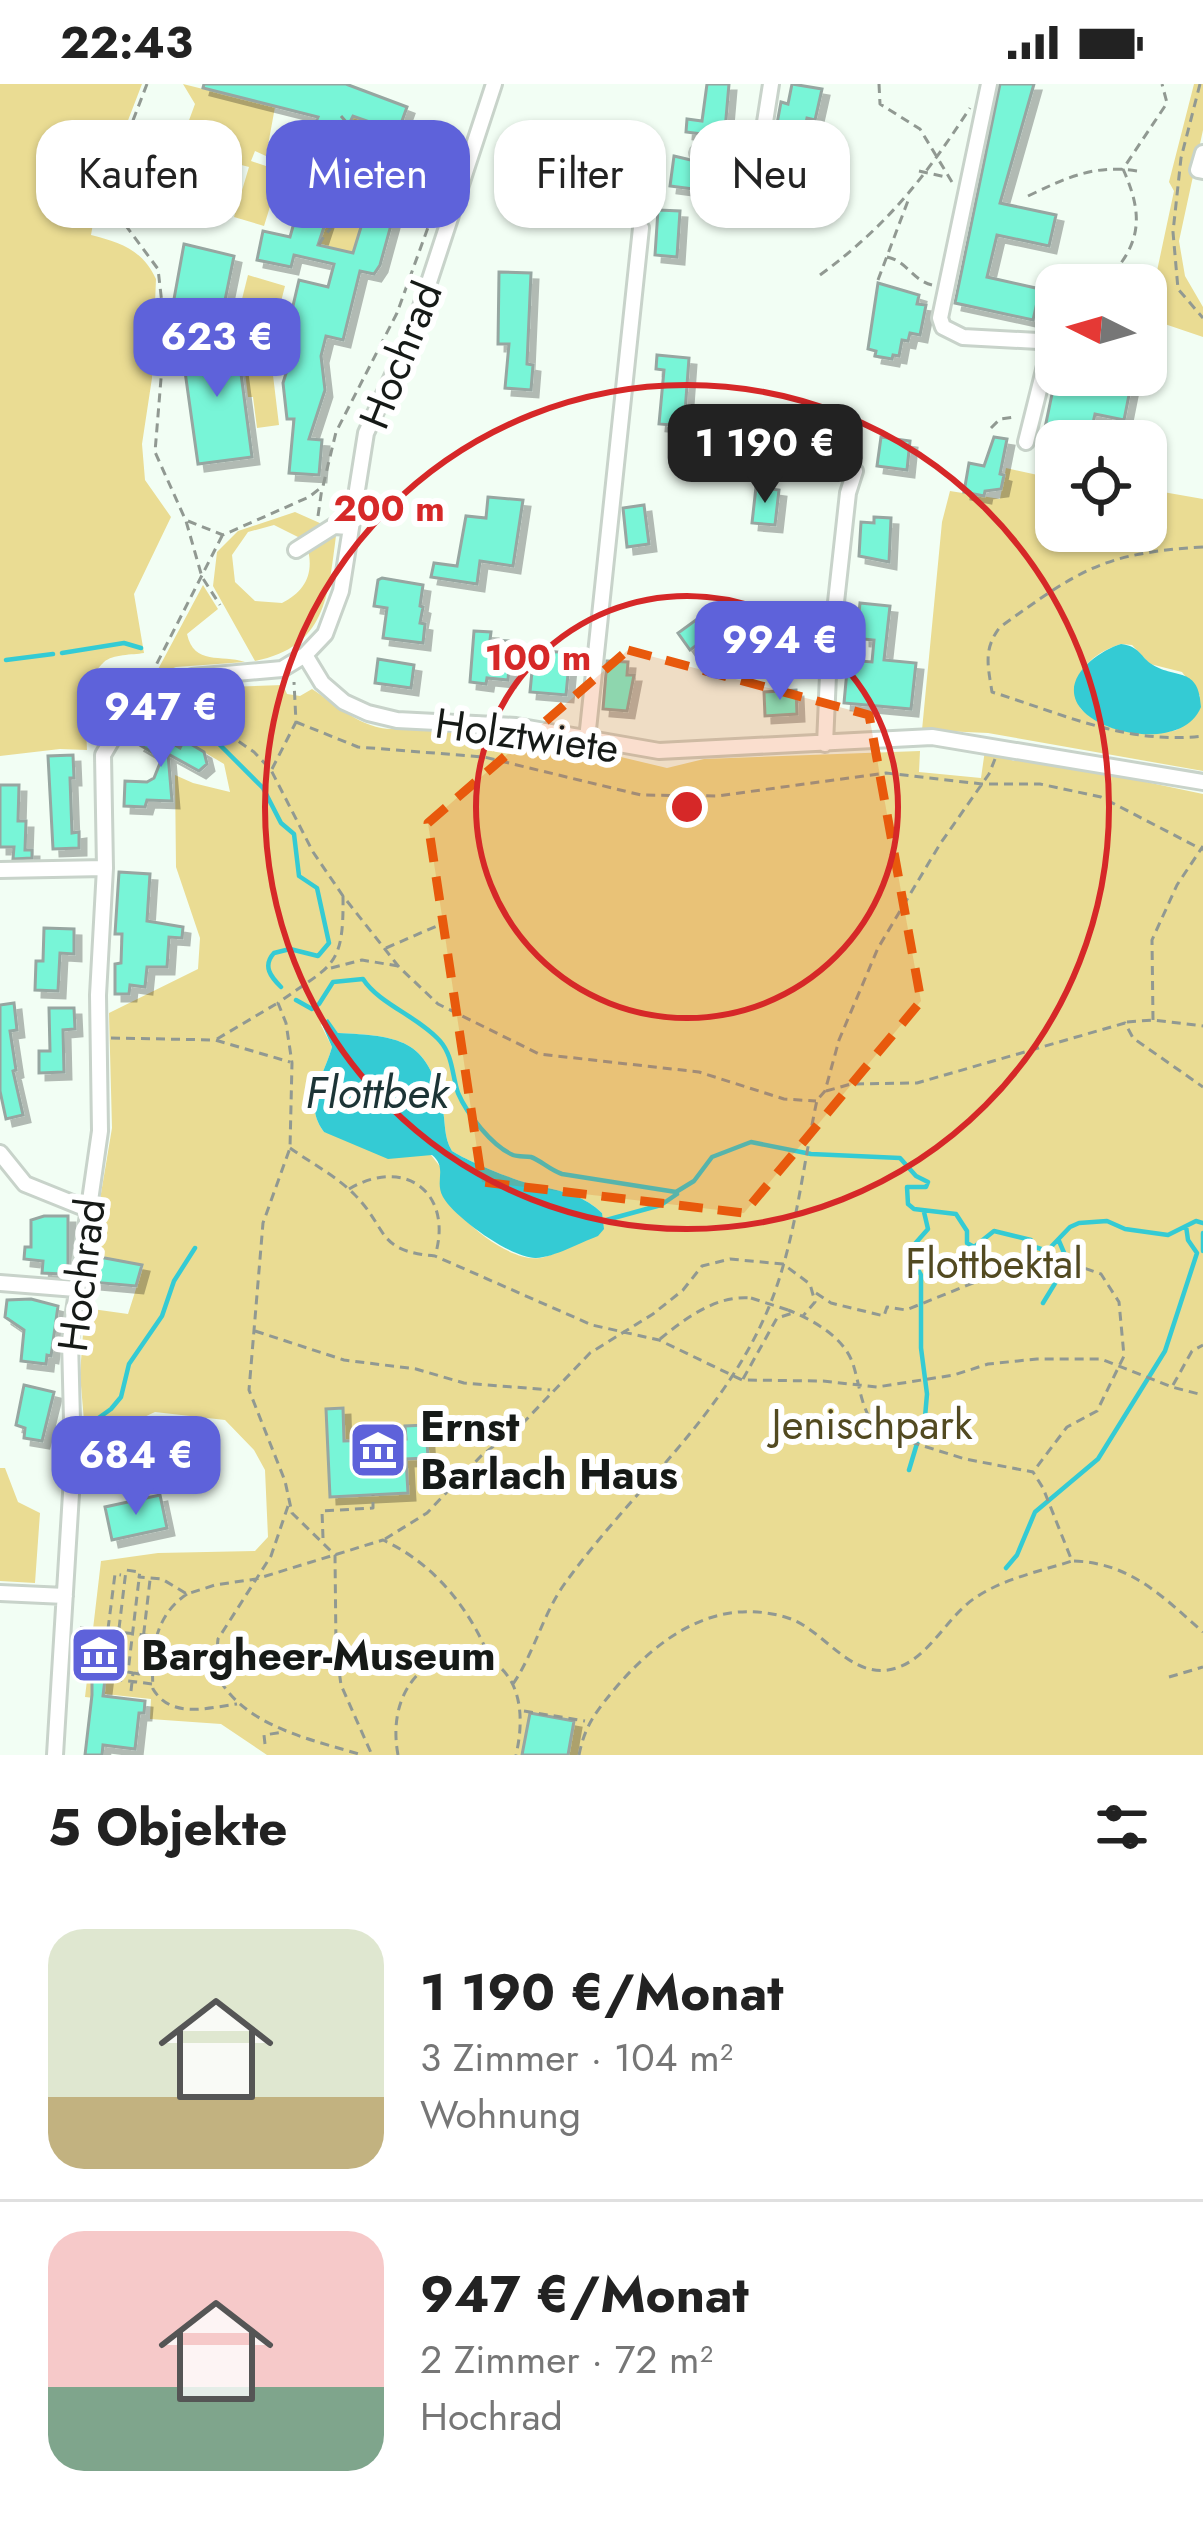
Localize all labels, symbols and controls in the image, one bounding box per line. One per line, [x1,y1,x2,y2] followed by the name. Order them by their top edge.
[60,10,193,75] text: 22:43
[36,120,242,228] chip: Kaufen
[266,120,470,228] chip: Mieten
[494,120,666,228] chip: Filter
[690,120,850,228] chip: Neu
[1035,264,1167,396] north arrow
[1035,264,1167,552] map controls
[343,273,458,438] street label: Hochrad
[133,298,301,400] pin: 623 €
[160,308,274,365] text: 623 €
[654,404,876,506] pin: 1 190 €
[695,414,835,471] text: 1 190 €
[1035,420,1167,552] button: locate
[333,482,445,534] text: 200 m
[696,601,864,703] pin: 994 €
[722,611,838,668] text: 994 €
[485,631,591,683] text: 100 m
[77,668,245,770] pin: 947 €
[104,678,218,735] text: 947 €
[431,692,623,779] street label: Holztwiete
[666,786,708,828] centre of rings
[305,1060,450,1125] water label: Flottbek
[42,1195,121,1355] street label: Hochrad
[905,1233,1083,1294] park label: Flottbektal
[767,1394,973,1455] park label: Jenischpark
[420,1396,678,1505] place label: Ernst Barlach Haus
[52,1416,220,1518] pin: 684 €
[347,1419,409,1481] museum icon: Ernst Barlach Haus
[78,1426,194,1483] text: 684 €
[68,1624,130,1686] museum icon: Bargheer-Museum
[141,1625,496,1686] place label: Bargheer-Museum
[48,1790,288,1864] text: 5 Objekte
[1089,1794,1155,1860] icon: filters
[420,1955,783,2029] text: 1 190 €/Monat
[144,1977,288,2121] icon: home
[420,2029,733,2086] text: 3 Zimmer · 104 m²
[420,2086,581,2143] text: Wohnung
[420,2257,749,2331] text: 947 €/Monat
[144,2279,288,2423] icon: home
[420,2331,713,2388] text: 2 Zimmer · 72 m²
[420,2388,563,2445] text: Hochrad

